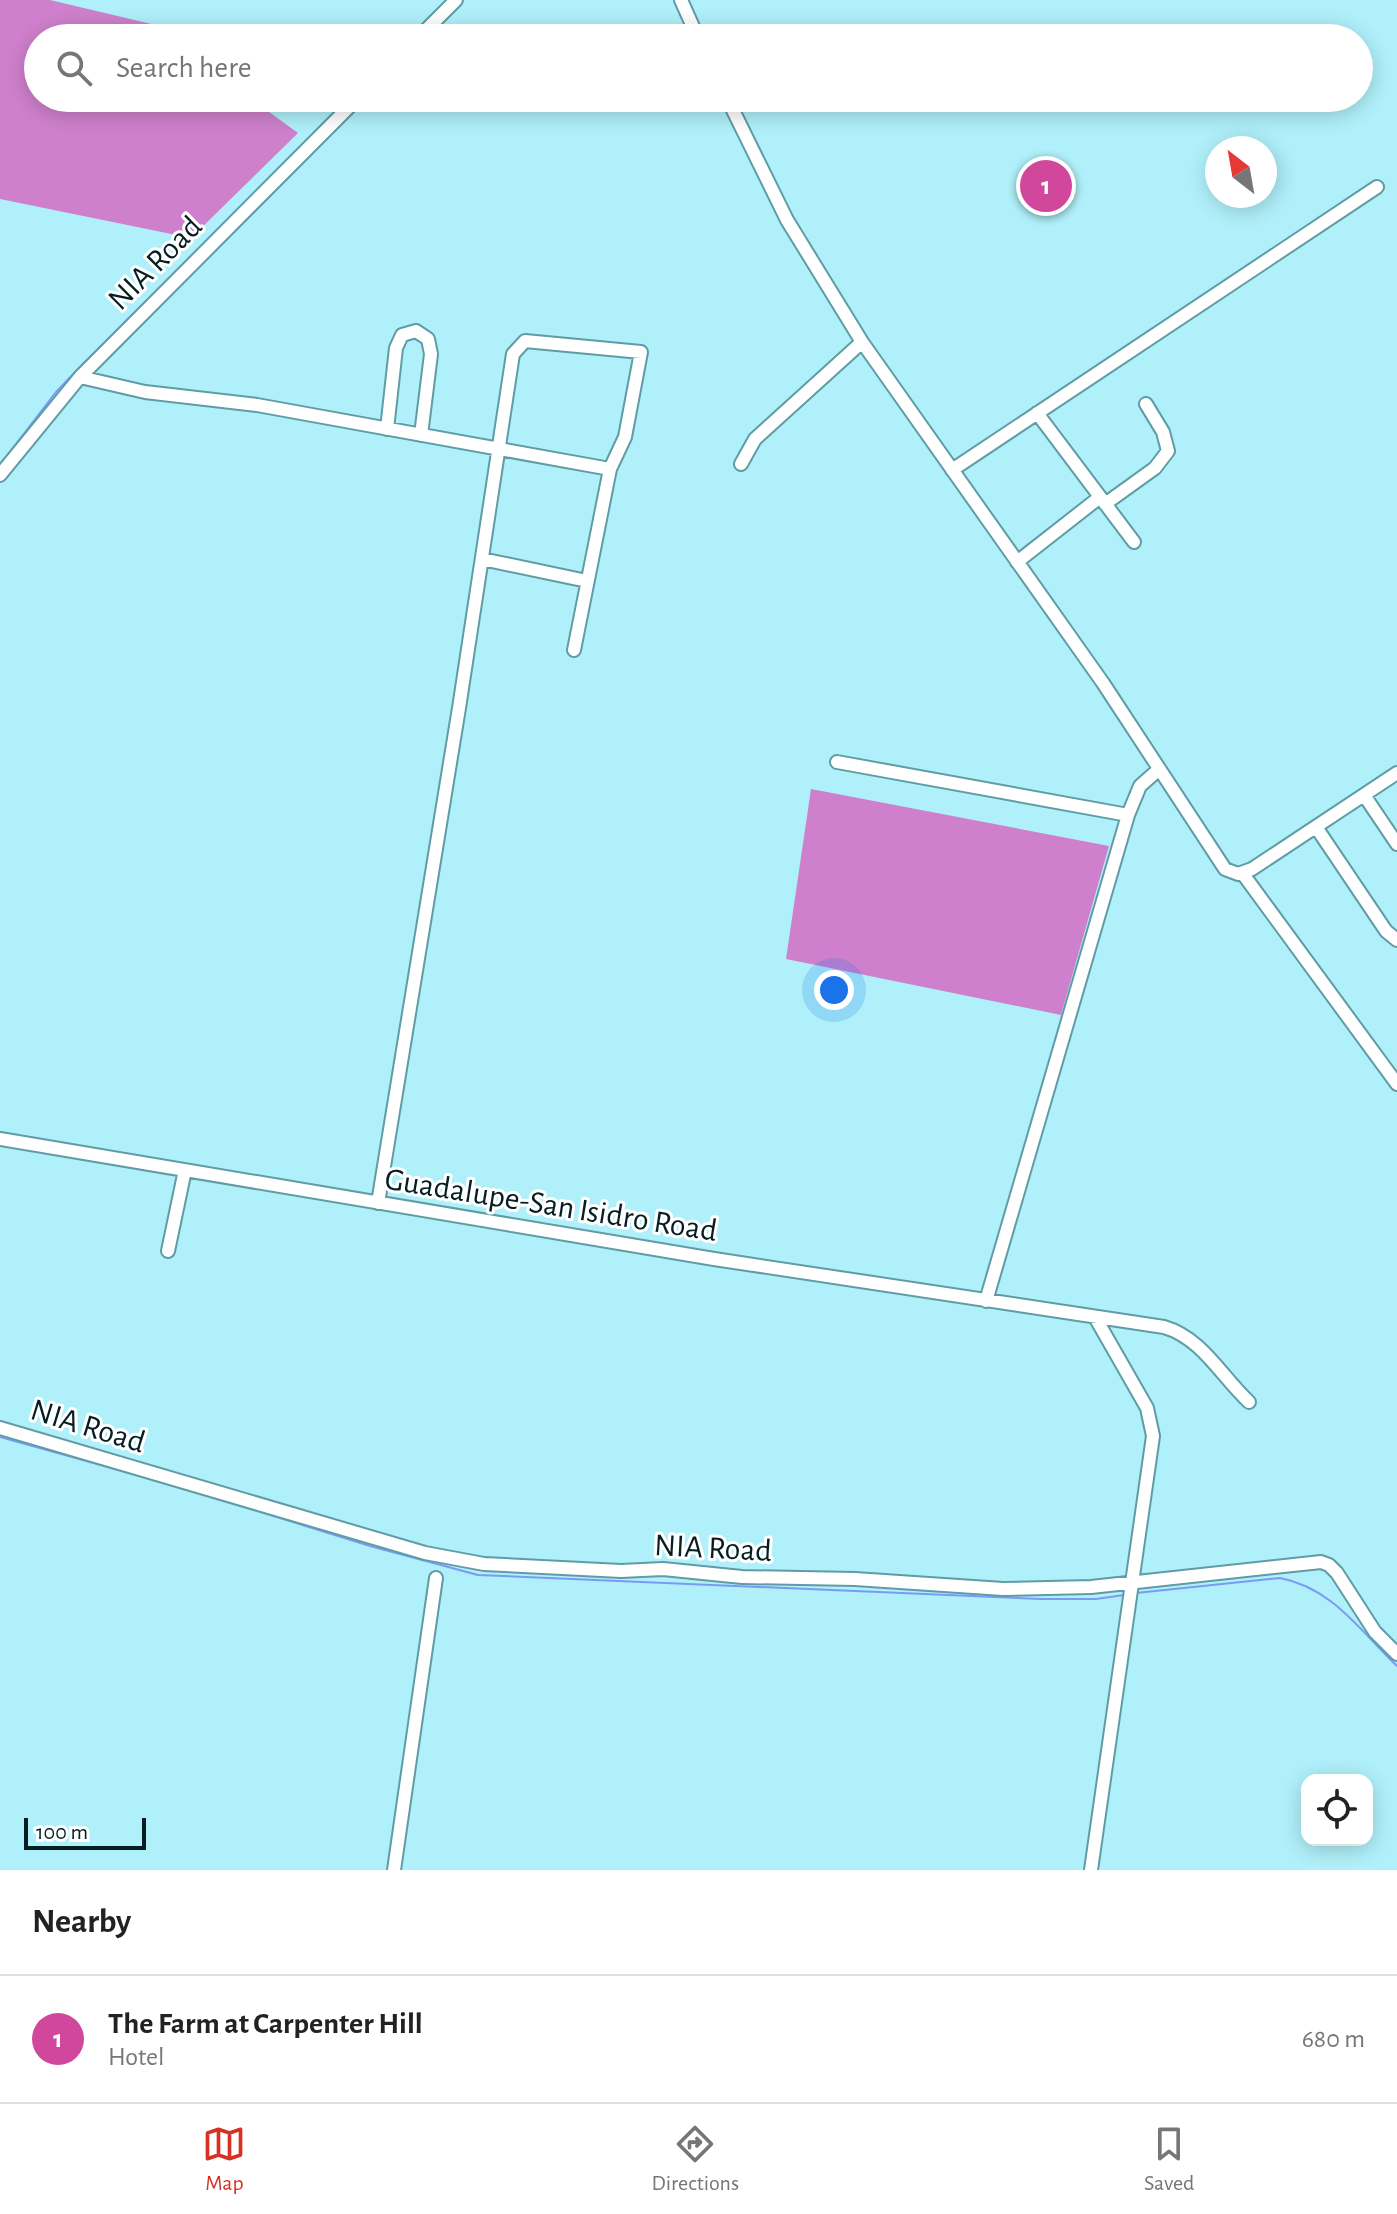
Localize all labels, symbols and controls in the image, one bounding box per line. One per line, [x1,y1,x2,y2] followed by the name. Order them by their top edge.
[24,24,1373,112] search box
[52,46,96,90] icon: search
[116,53,252,83] text: Search here
[1205,136,1277,208] north arrow
[1020,156,1072,216] pin: 1
[102,210,208,316] street label: NIA Road
[814,970,854,1010] your location
[383,1163,719,1247] street label: Guadalupe-San Isidro Road
[27,1393,149,1459] street label: NIA Road
[653,1529,773,1567] street label: NIA Road
[1301,1774,1373,1846] map controls
[1301,1774,1373,1846] button: locate
[24,1814,146,1850] scale bar
[36,1821,88,1843] text: 100 m
[32,1905,131,1939] text: Nearby
[108,2009,423,2039] text: The Farm at Carpenter Hill
[53,2026,63,2052] text: 1
[1302,2026,1365,2052] text: 680 m
[108,2044,164,2070] text: Hotel
[202,2122,246,2196] tab: Map
[651,2122,739,2196] tab: Directions
[1144,2122,1194,2196] tab: Saved

